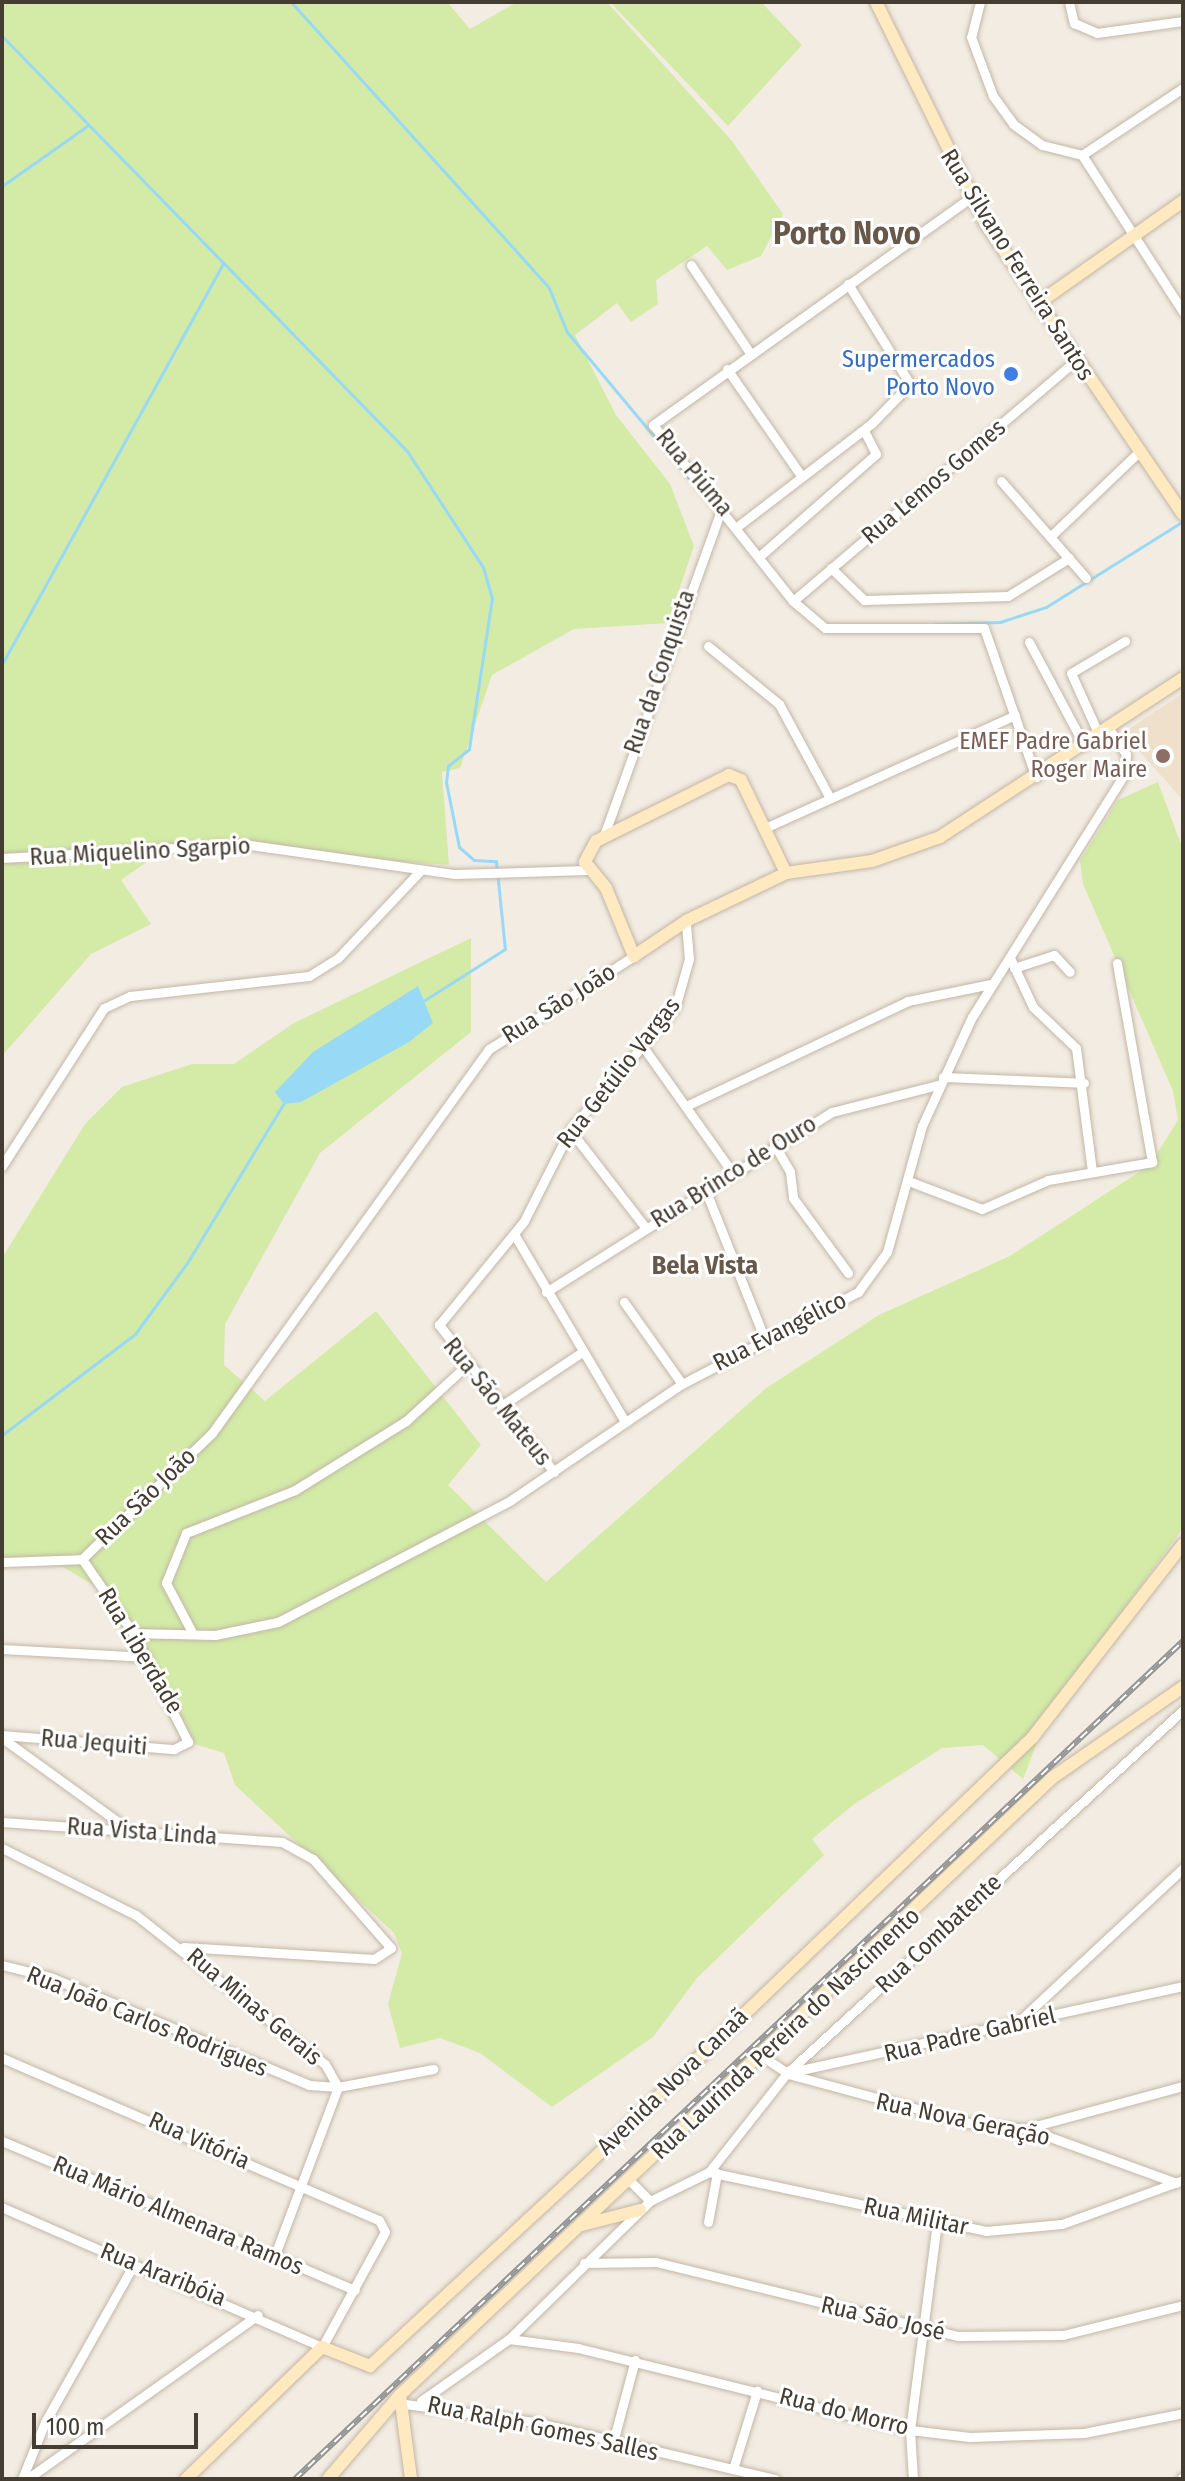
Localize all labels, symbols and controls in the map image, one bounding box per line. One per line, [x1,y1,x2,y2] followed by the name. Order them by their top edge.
[934,144,1100,386] street label: Rua Silvano Ferreira Santos
[773,214,921,252] district label: Porto Novo
[842,346,995,402] place label: Supermercados Porto Novo
[1002,365,1020,383] marker: Supermercados Porto Novo
[856,413,1012,551] street label: Rua Lemos Gomes
[649,424,739,522] street label: Rua Piúma
[618,586,702,758] street label: Rua da Conquista
[959,728,1147,784] place label: EMEF Padre Gabriel Roger Maire
[1154,747,1172,765] marker: EMEF Padre Gabriel Roger Maire
[29,832,251,872] street label: Rua Miquelino Sgarpio
[497,958,621,1050] street label: Rua São João
[551,992,687,1154] street label: Rua Getúlio Vargas
[646,1110,822,1234] street label: Rua Brinco de Ouro
[652,1250,758,1282] district label: Bela Vista
[708,1286,852,1378] street label: Rua Evangélico
[437,1332,557,1472] street label: Rua São Mateus
[90,1442,202,1552] street label: Rua São João
[91,1583,189,1719] street label: Rua Liberdade
[40,1724,148,1762] street label: Rua Jequiti
[66,1812,218,1852] street label: Rua Vista Linda
[870,1868,1008,2000] street label: Rua Combatente
[646,1902,926,2166] street label: Rua Laurinda Pereira do Nascimento
[181,1942,327,2072] street label: Rua Minas Gerais
[22,1960,272,2084] street label: Rua João Carlos Rodrigues
[881,2001,1059,2069] street label: Rua Padre Gabriel
[592,2003,754,2161] street label: Avenida Nova Canaã
[873,2087,1053,2153] street label: Rua Nova Geração
[144,2106,254,2176] street label: Rua Vitória
[48,2150,308,2282] street label: Rua Mário Almenara Ramos
[861,2192,971,2242] street label: Rua Militar
[96,2237,230,2313] street label: Rua Araribóia
[818,2291,948,2347] street label: Rua São José
[776,2382,912,2442] street label: Rua do Morro
[425,2390,661,2468] street label: Rua Ralph Gomes Salles
[36,2397,202,2447] scale bar
[46,2413,104,2441] text: 100 m

